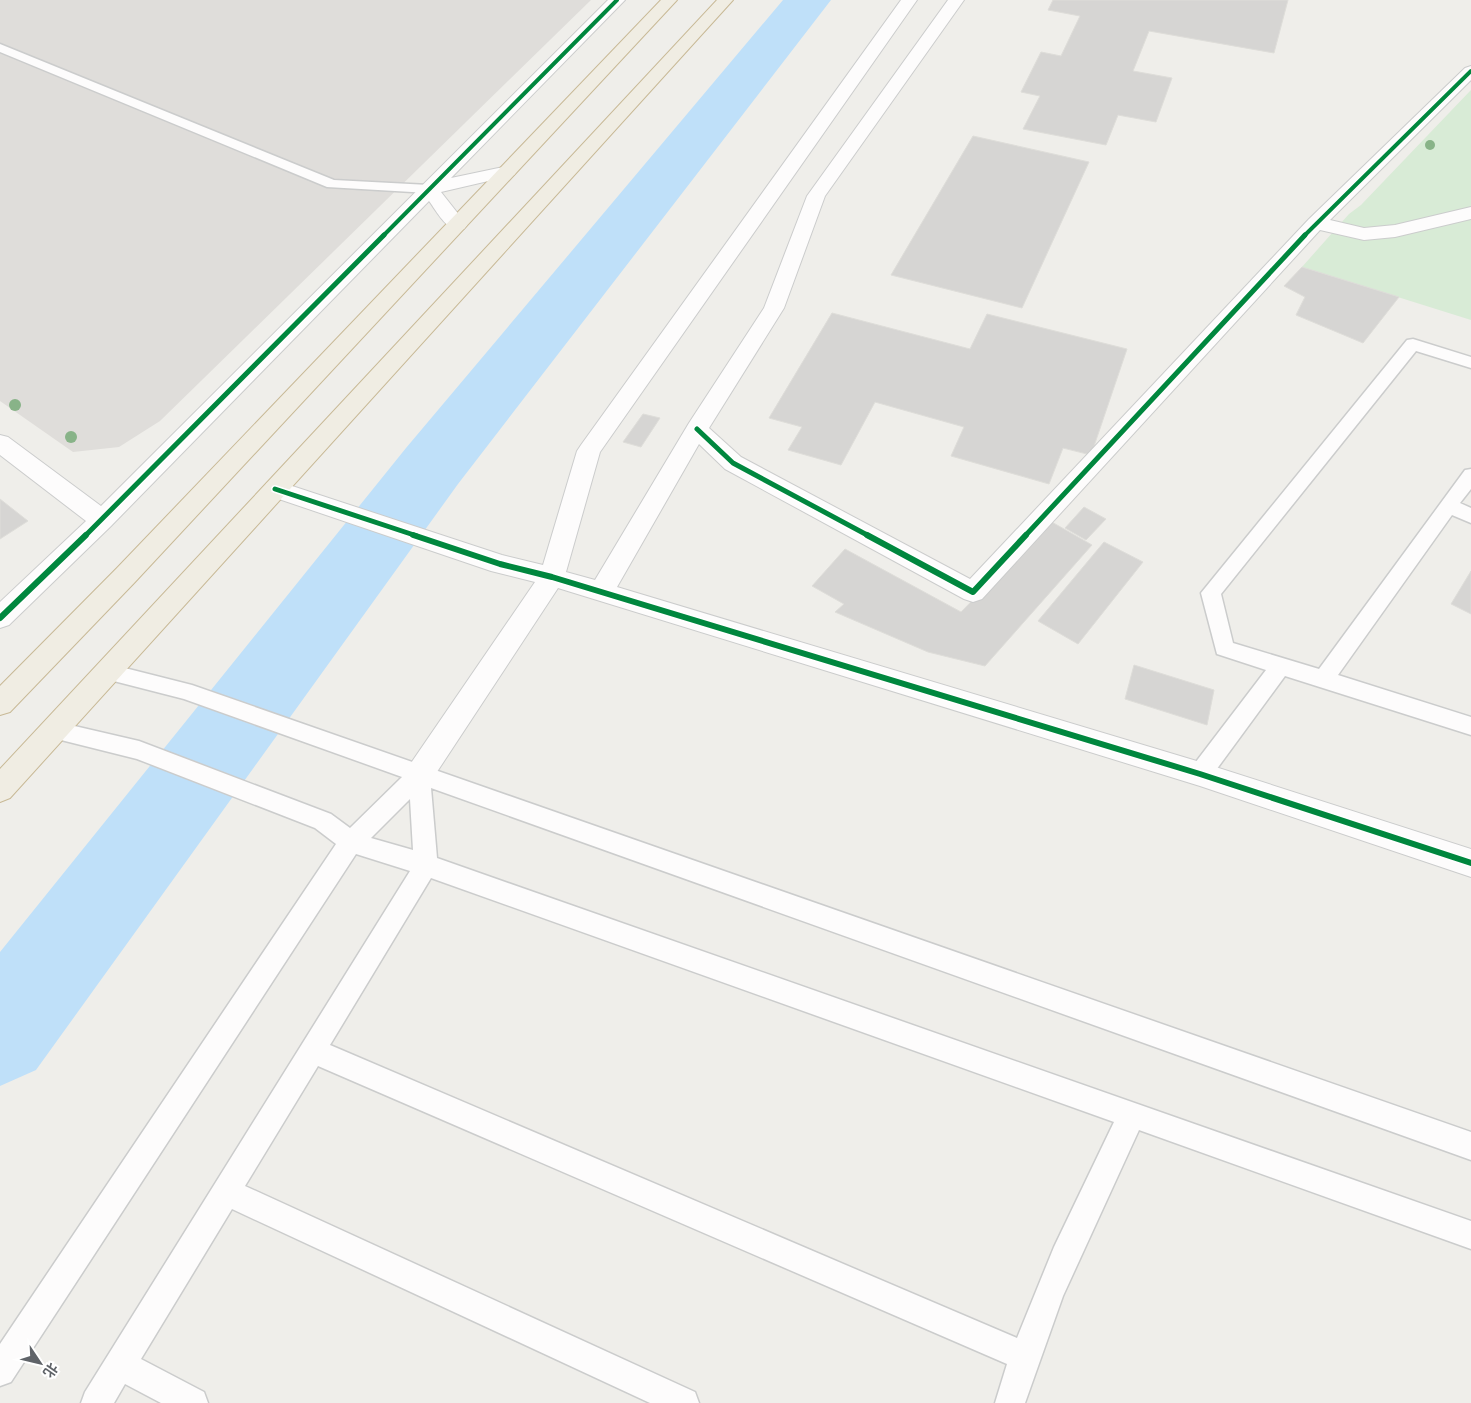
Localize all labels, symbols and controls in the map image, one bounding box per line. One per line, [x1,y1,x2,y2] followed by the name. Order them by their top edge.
[15,1338,65,1388] north arrow
[38,1358,62,1381] text: 北

